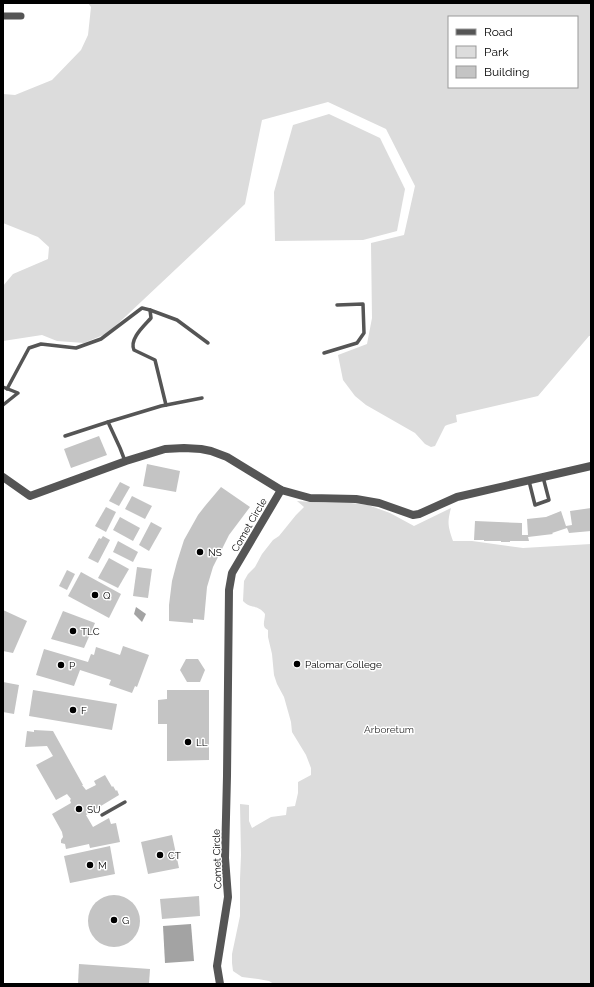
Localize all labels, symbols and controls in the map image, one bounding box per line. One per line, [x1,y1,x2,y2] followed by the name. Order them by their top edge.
[448,16,578,88] legend
[484,25,513,39] text: Road
[484,45,509,59] text: Park
[484,65,530,79] text: Building
[229,496,269,554] street label: Comet Circle
[195,547,205,557] marker: NS
[208,547,222,558] place label: NS
[90,590,100,600] marker: Q
[103,590,111,601] place label: Q
[68,626,78,636] marker: TLC
[81,626,100,637] place label: TLC
[292,659,302,669] marker: Palomar College
[305,659,382,670] place label: Palomar College
[56,660,66,670] marker: P
[69,660,75,671] place label: P
[68,705,78,715] marker: F
[81,705,87,716] place label: F
[364,724,414,735] park label: Arboretum
[183,737,193,747] marker: LL
[196,737,208,748] place label: LL
[74,804,84,814] marker: SU
[87,804,101,815] place label: SU
[210,829,224,889] street label: Comet Circle
[155,850,165,860] marker: CT
[168,850,181,861] place label: CT
[85,860,95,870] marker: M
[98,860,107,871] place label: M
[109,915,119,925] marker: G
[122,915,129,926] place label: G

